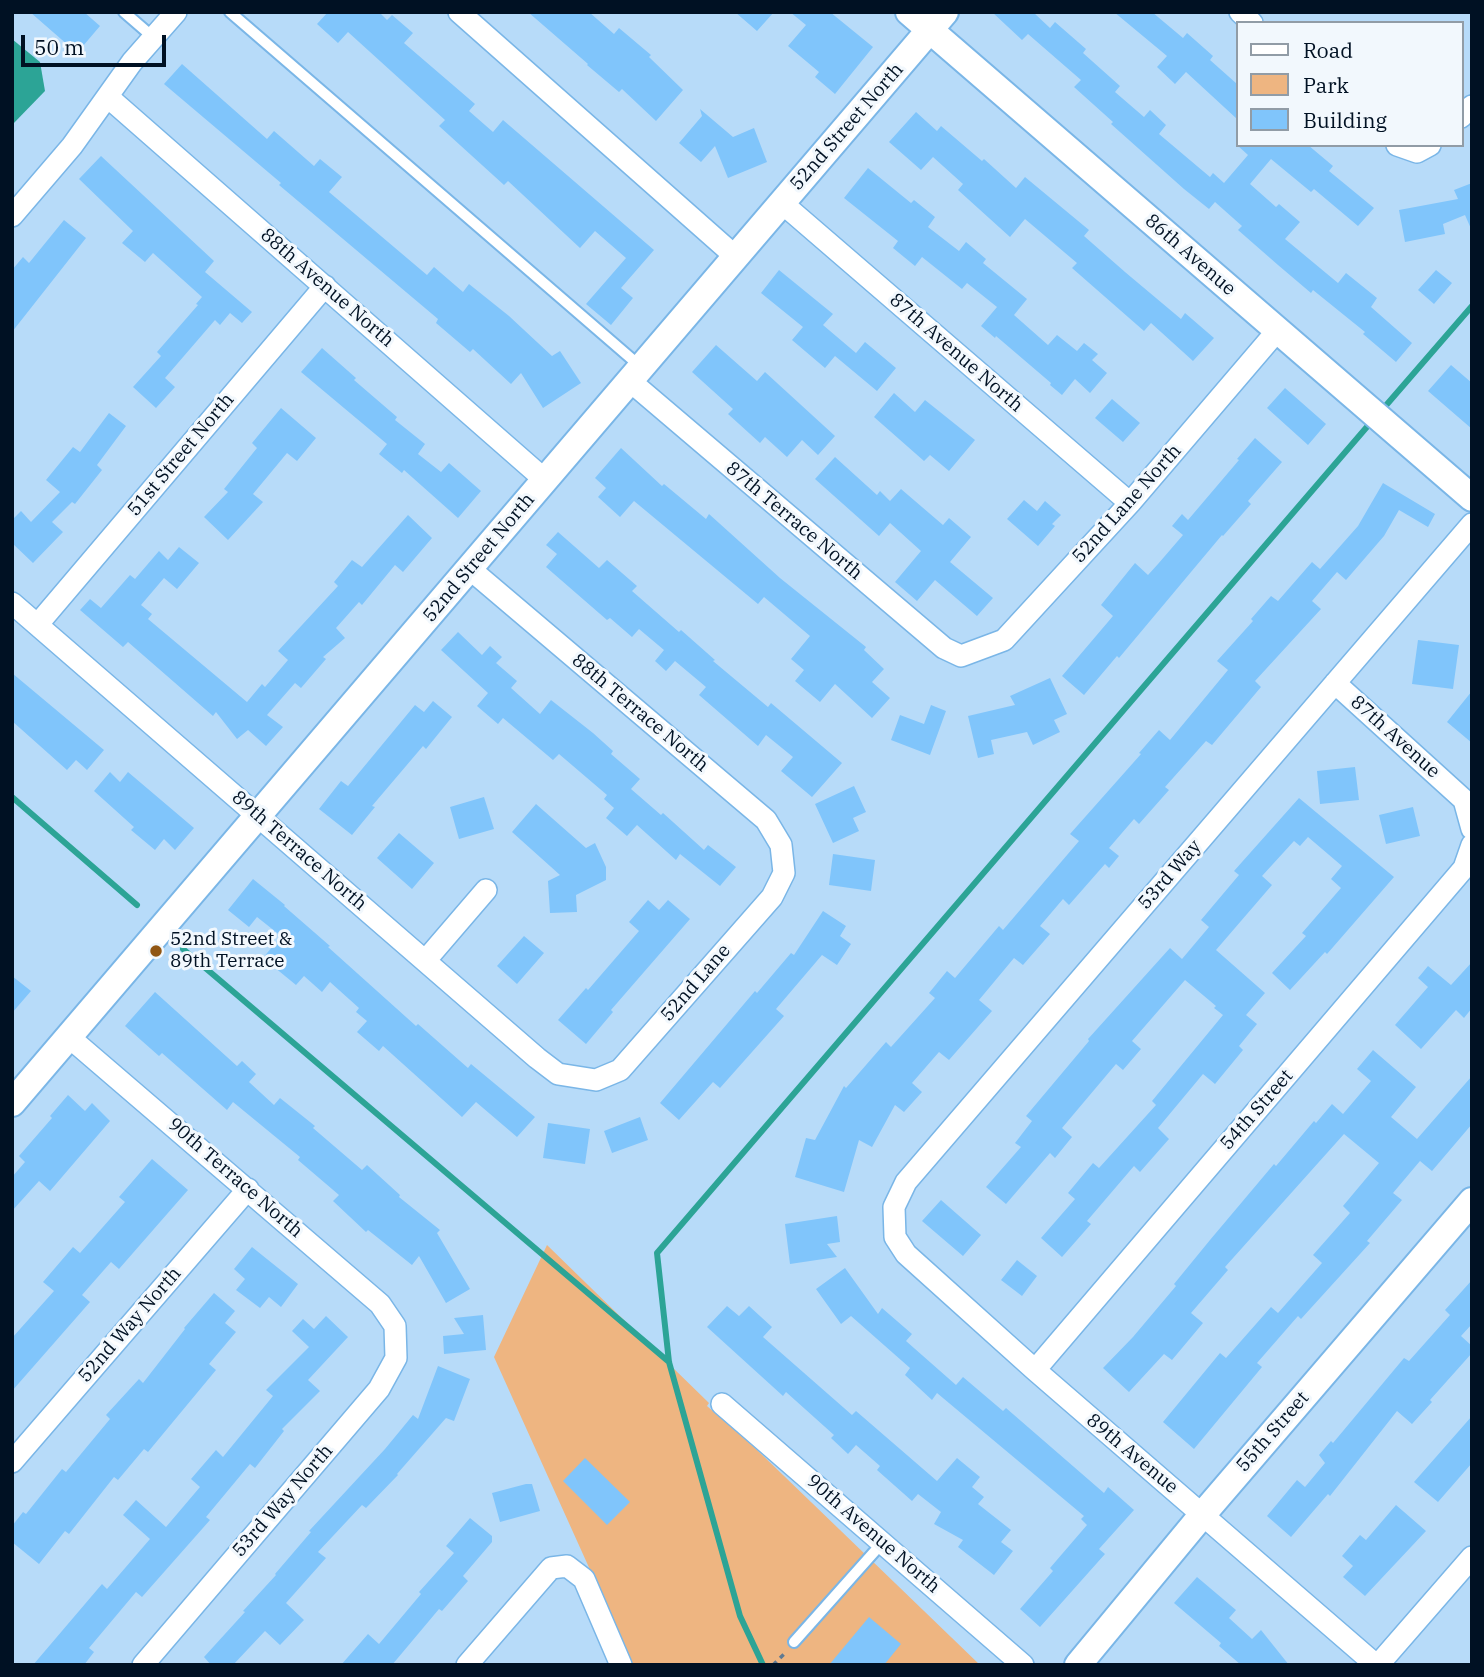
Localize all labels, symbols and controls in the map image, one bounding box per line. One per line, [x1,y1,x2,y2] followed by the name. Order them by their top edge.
[24,21,170,65] scale bar
[1236,21,1463,147] legend
[34,33,84,61] text: 50 m
[1303,36,1353,64] text: Road
[786,59,908,195] street label: 52nd Street North
[1303,71,1349,99] text: Park
[1303,106,1387,134] text: Building
[1140,209,1240,301] street label: 86th Avenue
[256,224,398,352] street label: 88th Avenue North
[885,289,1027,417] street label: 87th Avenue North
[123,389,239,521] street label: 51st Street North
[1068,440,1186,568] street label: 52nd Lane North
[721,457,867,585] street label: 87th Terrace North
[418,489,540,627] street label: 52nd Street North
[567,649,713,777] street label: 88th Terrace North
[1346,691,1444,783] street label: 87th Avenue
[227,786,371,916] street label: 89th Terrace North
[1134,836,1206,914] street label: 53rd Way
[170,929,292,973] place label: 52nd Street & 89th Terrace
[656,940,736,1026] street label: 52nd Lane
[148,943,164,959] marker: 52nd Street & 89th Terrace
[1216,1065,1298,1155] street label: 54th Street
[163,1113,307,1243] street label: 90th Terrace North
[74,1263,186,1387] street label: 52nd Way North
[1232,1387,1314,1477] street label: 55th Street
[1082,1409,1182,1499] street label: 89th Avenue
[228,1440,338,1562] street label: 53rd Way North
[802,1470,944,1598] street label: 90th Avenue North

